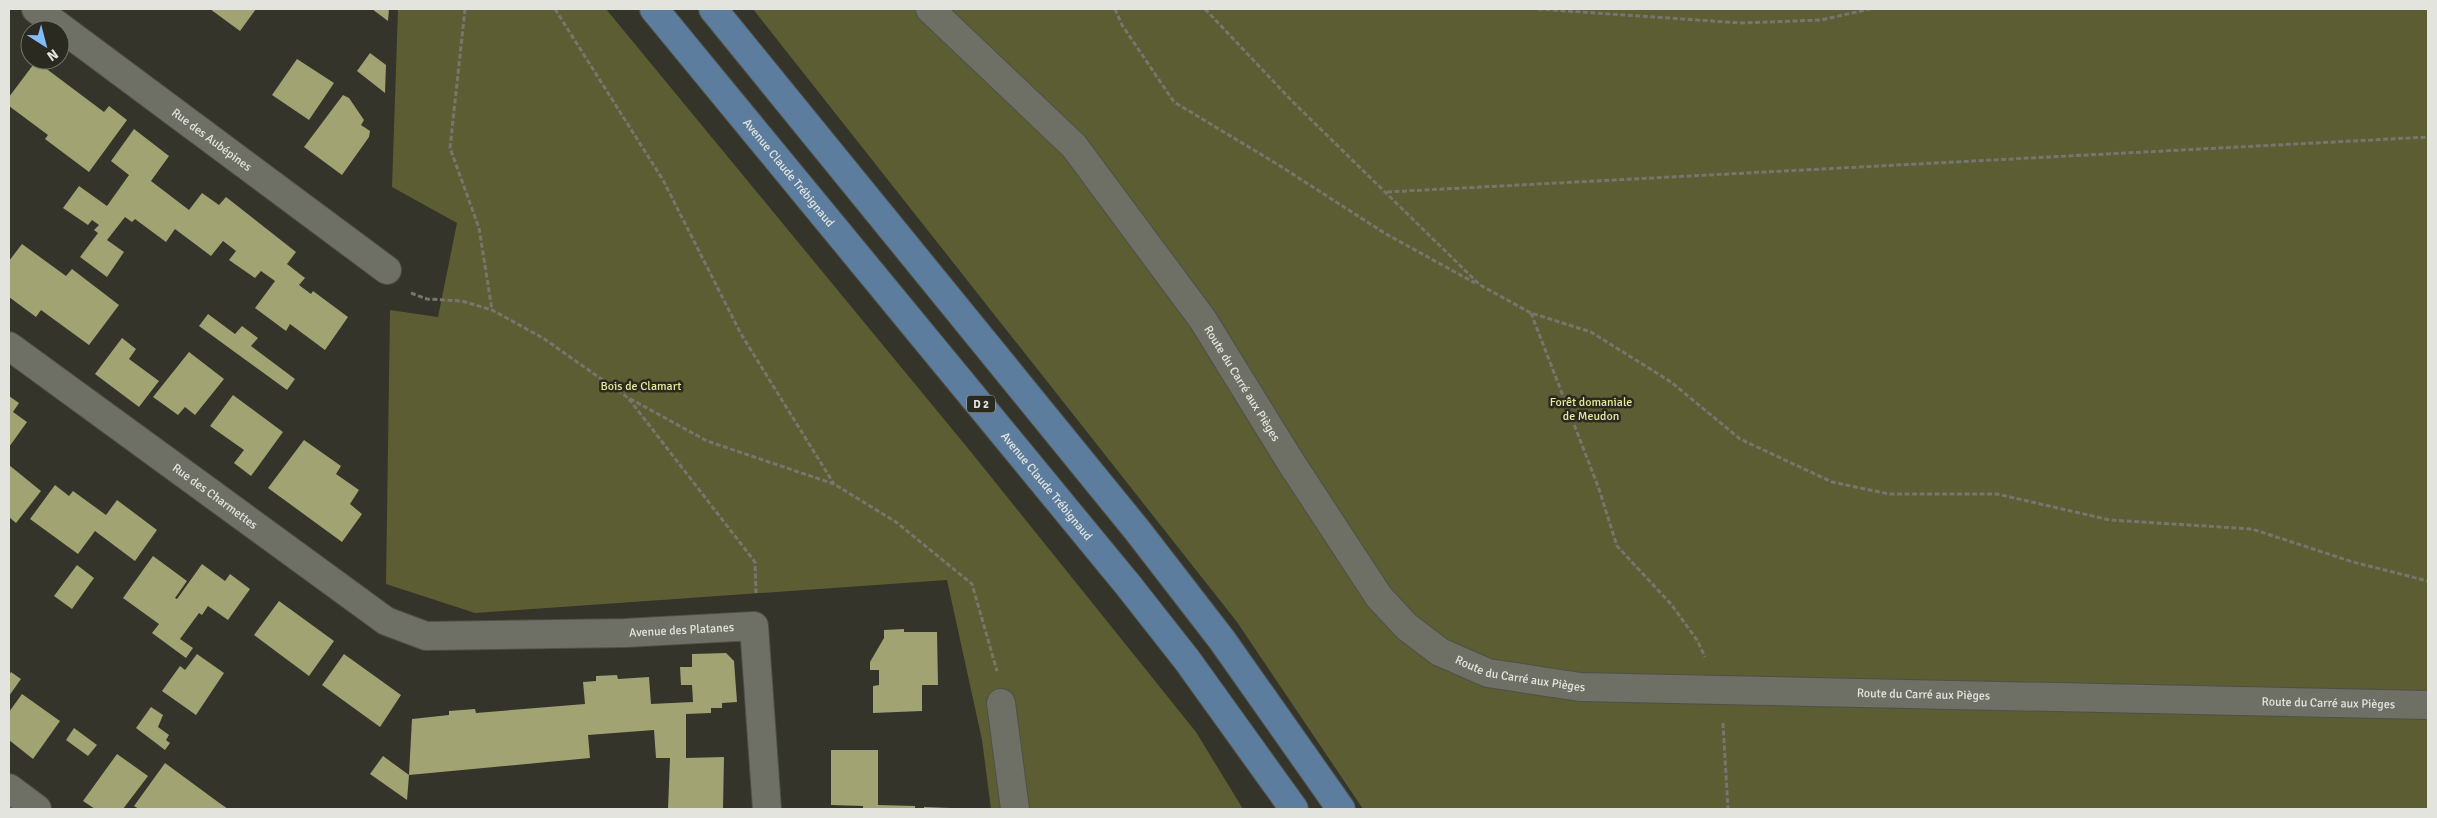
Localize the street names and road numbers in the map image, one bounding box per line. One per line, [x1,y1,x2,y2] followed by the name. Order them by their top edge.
[169,105,255,174] street label: Rue des Aubépines
[740,115,838,230] street label: Avenue Claude Trébignaud
[1201,323,1284,444] street label: Route du Carré aux Pièges
[967,396,995,412] road number: D 2
[998,429,1096,543] street label: Avenue Claude Trébignaud
[169,460,261,532] street label: Rue des Charmettes
[629,620,734,640] street label: Avenue des Platanes
[1453,652,1585,695] street label: Route du Carré aux Pièges
[1857,685,1990,703] street label: Route du Carré aux Pièges
[2262,694,2395,712] street label: Route du Carré aux Pièges

